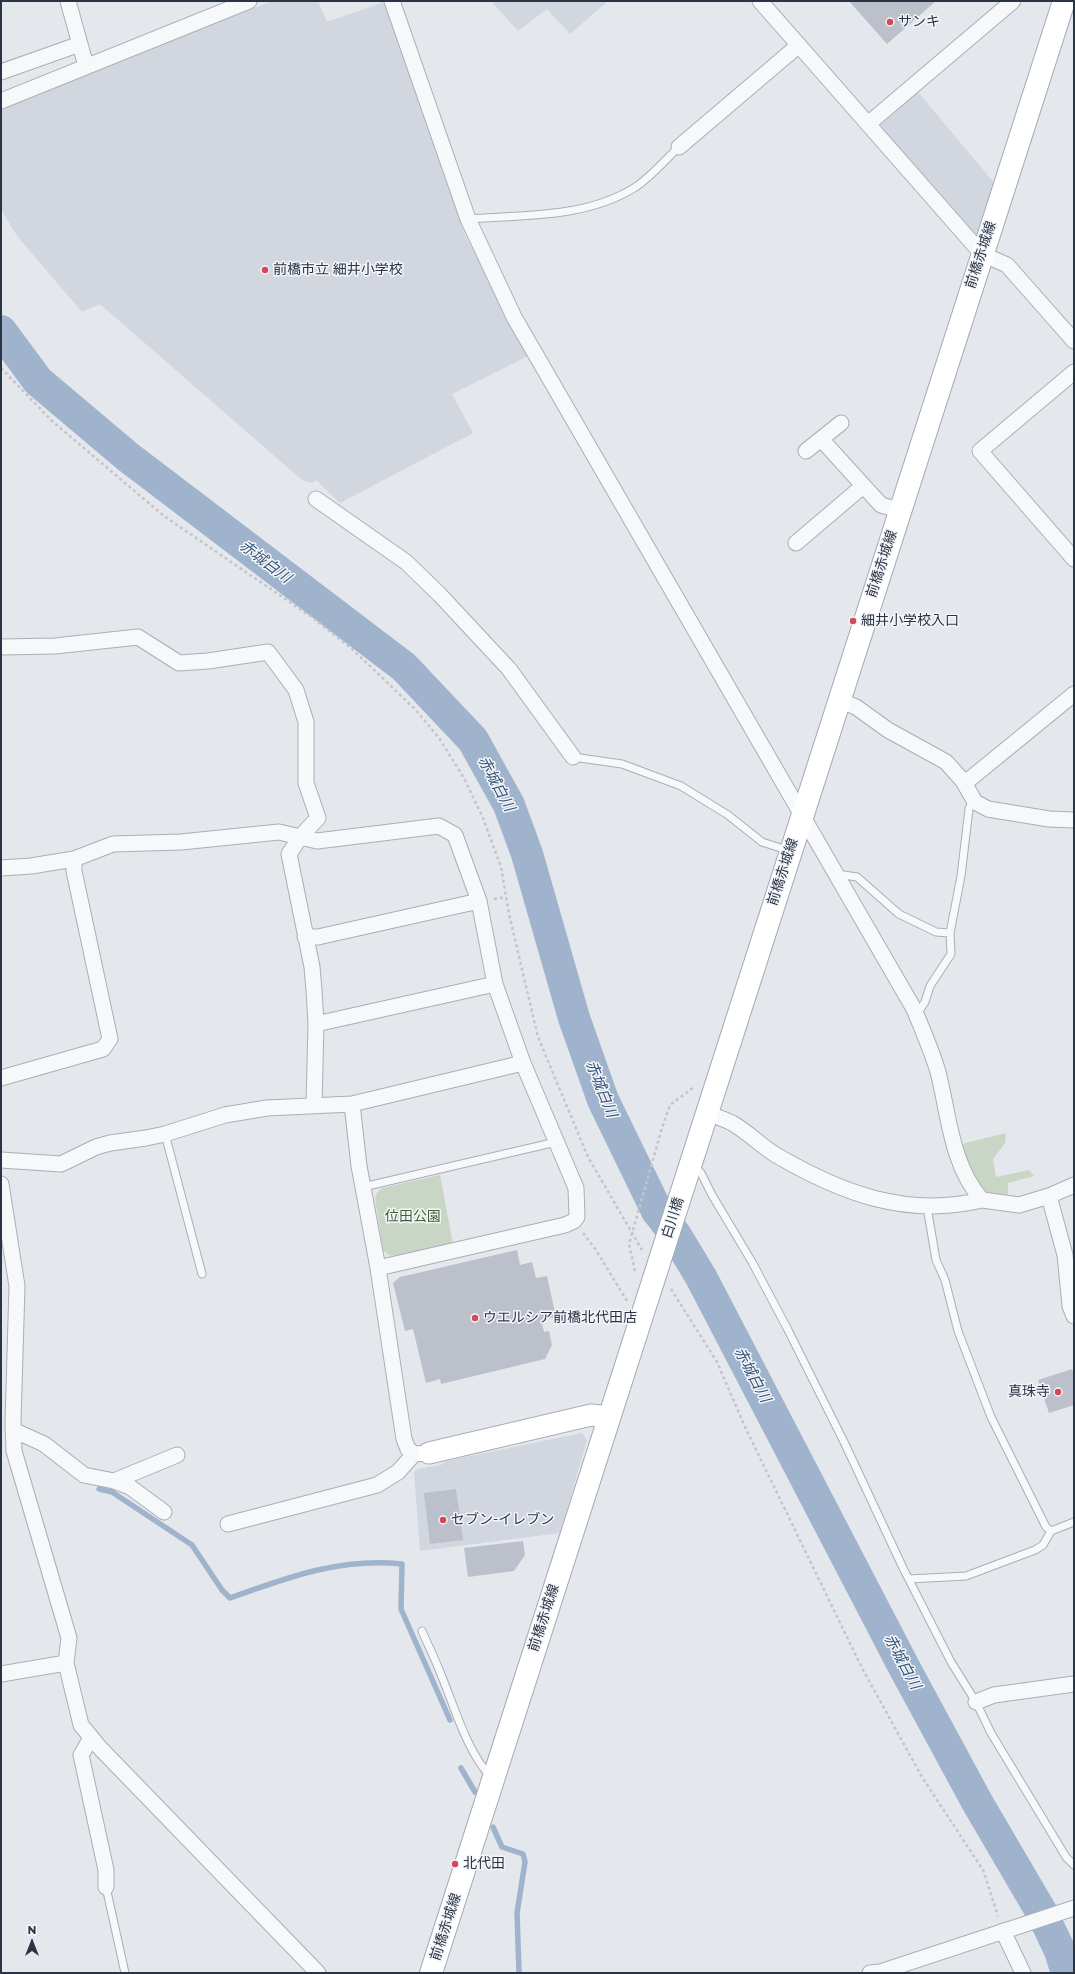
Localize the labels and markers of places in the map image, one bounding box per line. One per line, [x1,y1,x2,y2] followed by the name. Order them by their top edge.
[898,14,940,30] place label: サンキ
[885,17,895,27] marker: サンキ
[273,262,403,278] place label: 前橋市立 細井小学校
[260,265,270,275] marker: 前橋市立 細井小学校
[861,613,959,629] place label: 細井小学校入口
[848,616,858,626] marker: 細井小学校入口
[483,1310,637,1326] place label: ウエルシア前橋北代田店
[470,1313,480,1323] marker: ウエルシア前橋北代田店
[1008,1384,1050,1400] place label: 真珠寺
[1053,1387,1063,1397] marker: 真珠寺
[451,1512,554,1528] place label: セブン-イレブン
[438,1515,448,1525] marker: セブン-イレブン
[463,1856,505,1872] place label: 北代田
[450,1859,460,1869] marker: 北代田

